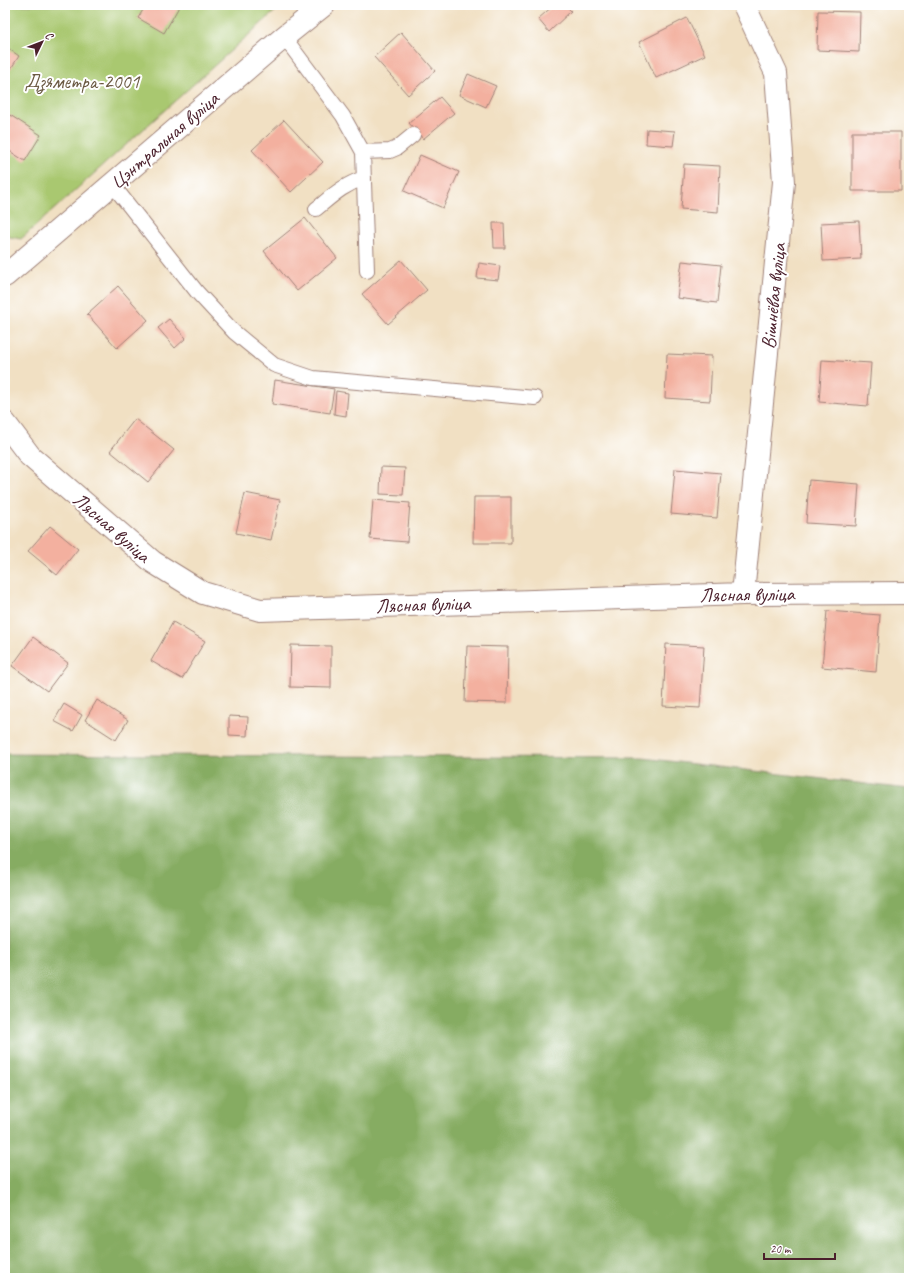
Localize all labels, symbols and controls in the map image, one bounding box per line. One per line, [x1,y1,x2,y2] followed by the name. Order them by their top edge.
[22,22,62,62] north arrow
[42,28,57,43] text: С
[25,69,140,95] park label: Дзяметра-2001
[105,85,225,195] street label: Цэнтральная вуліца
[756,241,792,350] street label: Вішнёвая вуліца
[68,487,157,569] street label: Лясная вуліца
[699,581,796,608] street label: Лясная вуліца
[375,590,472,619] street label: Лясная вуліца
[764,1235,835,1261] scale bar
[770,1241,792,1257] text: 20 m

